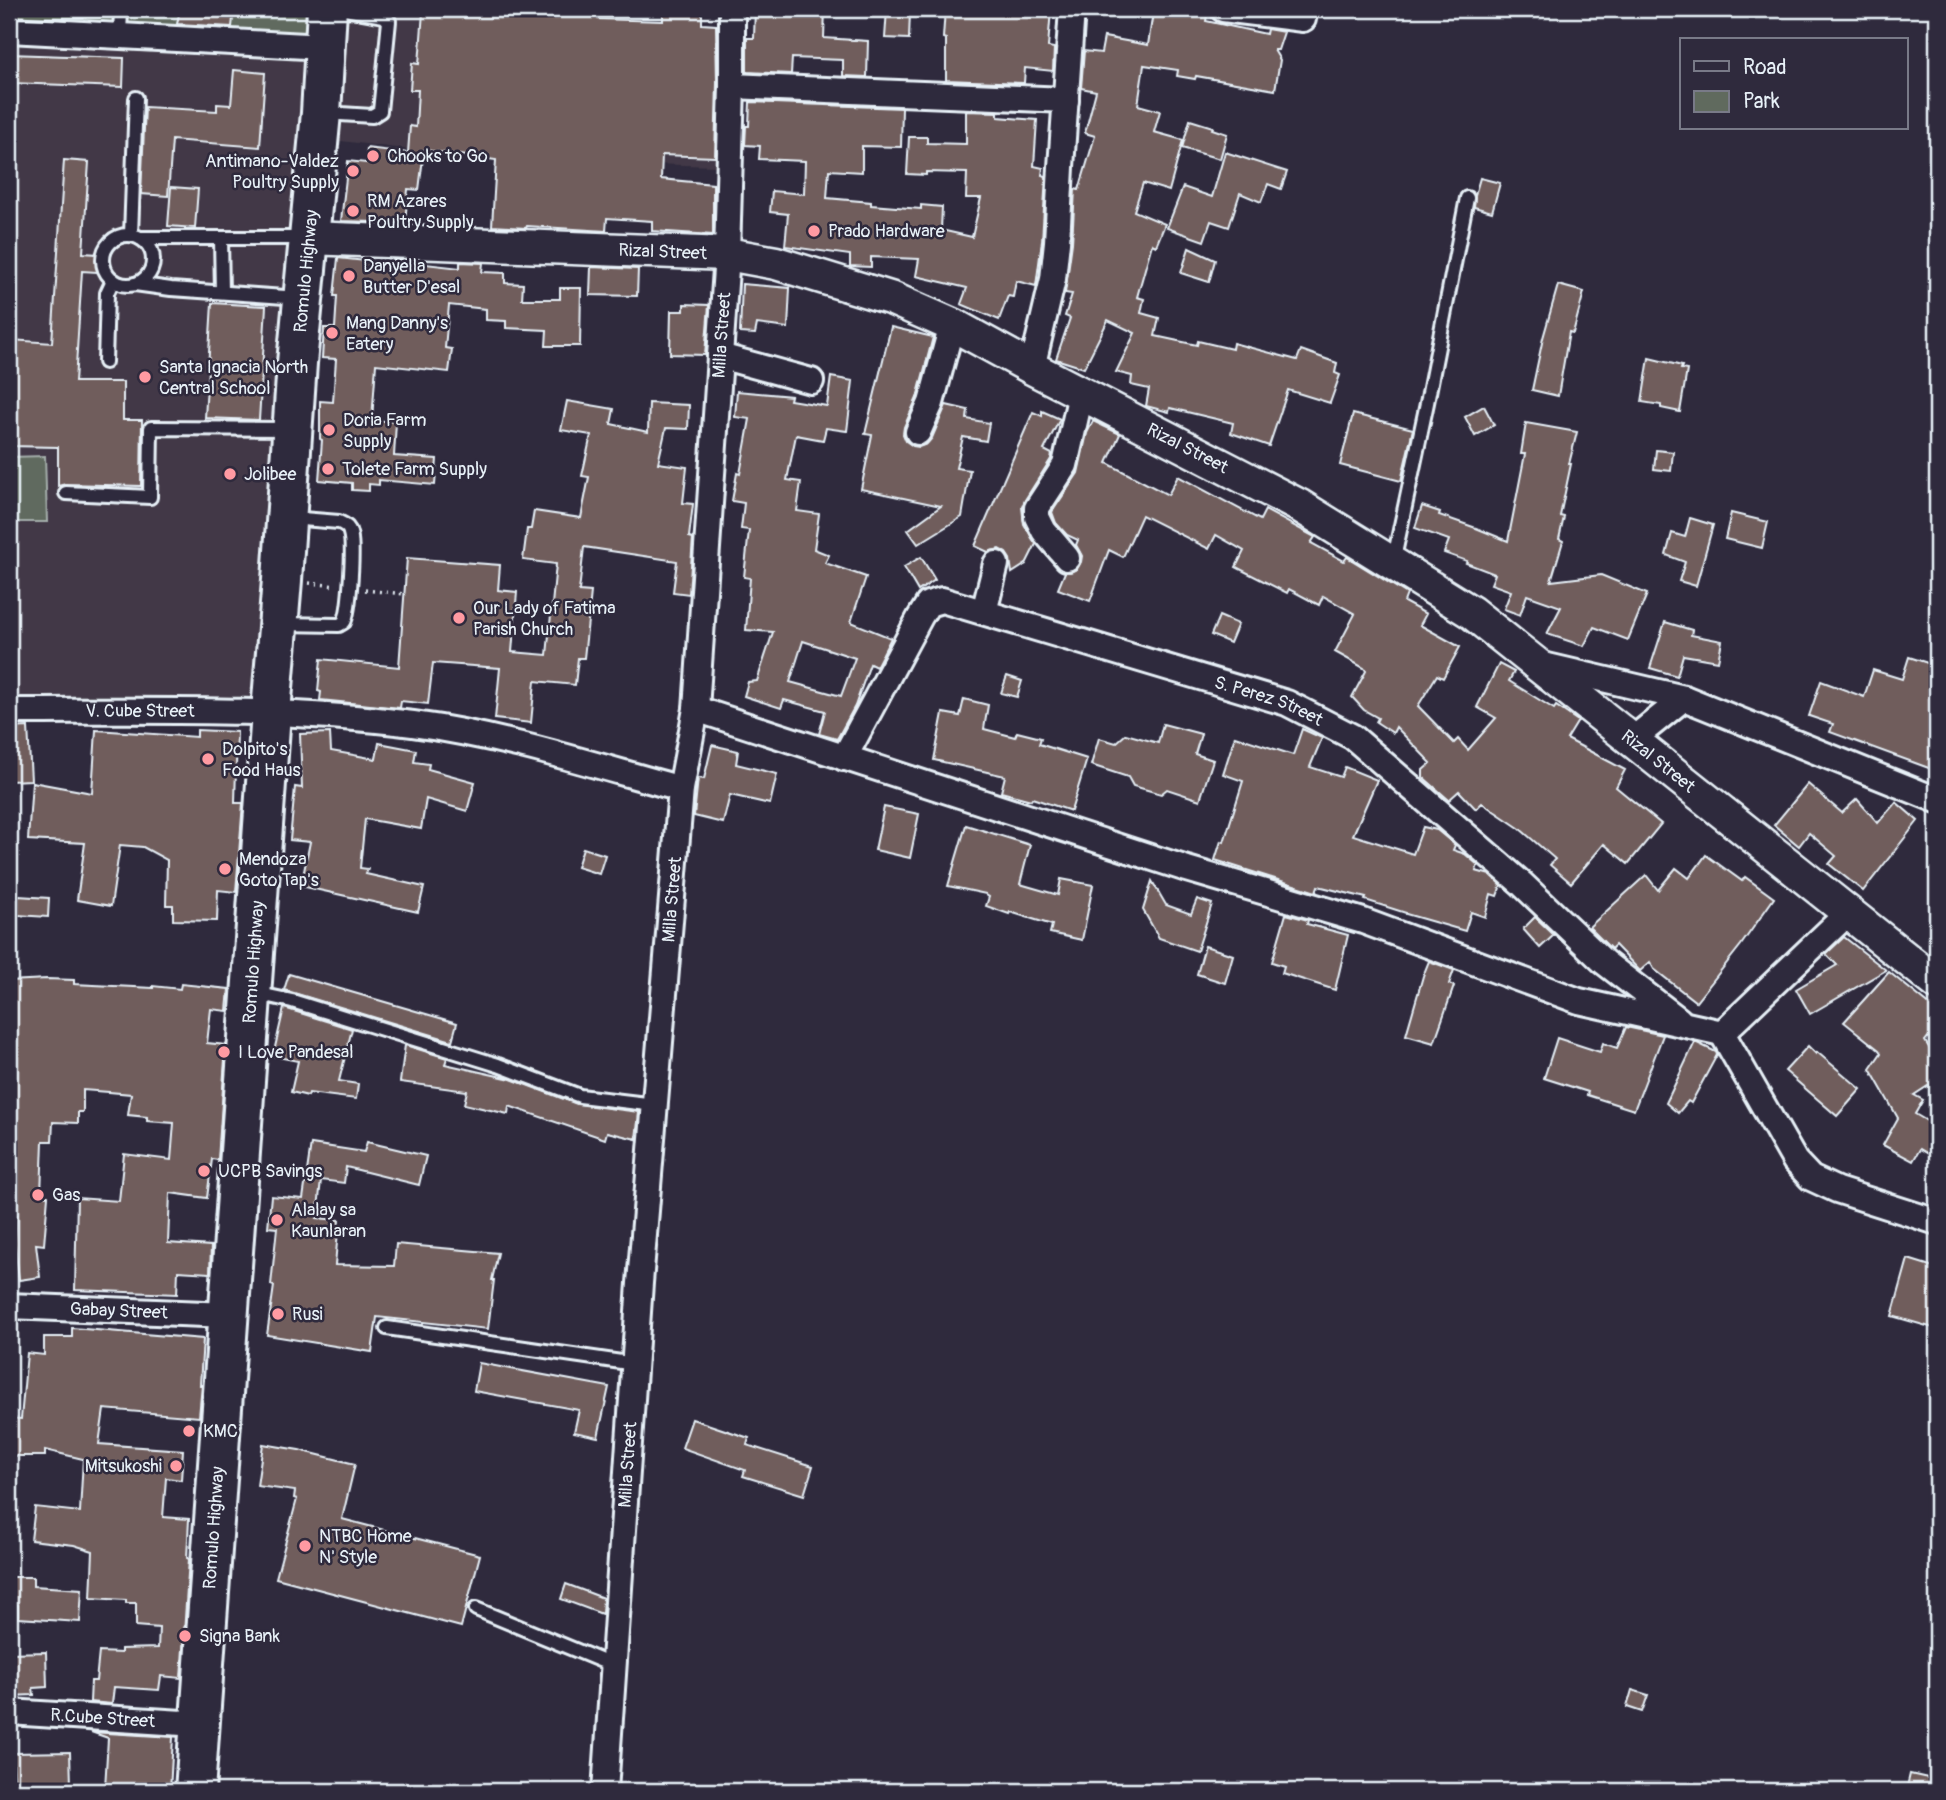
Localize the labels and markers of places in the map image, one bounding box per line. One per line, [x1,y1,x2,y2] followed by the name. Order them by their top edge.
[387,145,488,168] place label: Chooks to Go
[365,148,381,164] marker: Chooks to Go
[205,150,339,194] place label: Antimano-Valdez Poultry Supply
[345,163,361,179] marker: Antimano-Valdez Poultry Supply
[367,190,474,234] place label: RM Azares Poultry Supply
[345,203,361,219] marker: RM Azares Poultry Supply
[828,220,945,243] place label: Prado Hardware
[806,223,822,239] marker: Prado Hardware
[363,255,460,299] place label: Danyella Butter D'esal
[341,268,357,284] marker: Danyella Butter D'esal
[346,312,448,356] place label: Mang Danny's Eatery
[324,325,340,341] marker: Mang Danny's Eatery
[159,356,308,400] place label: Santa Ignacia North Central School
[137,369,153,385] marker: Santa Ignacia North Central School
[343,409,426,453] place label: Doria Farm Supply
[321,422,337,438] marker: Doria Farm Supply
[342,458,487,481] place label: Tolete Farm Supply
[320,461,336,477] marker: Tolete Farm Supply
[244,463,296,486] place label: Jolibee
[222,466,238,482] marker: Jolibee
[473,597,616,641] place label: Our Lady of Fatima Parish Church
[451,610,467,626] marker: Our Lady of Fatima Parish Church
[222,738,301,782] place label: Dolpito's Food Haus
[200,751,216,767] marker: Dolpito's Food Haus
[239,848,319,892] place label: Mendoza Goto Tap's
[217,861,233,877] marker: Mendoza Goto Tap's
[238,1041,354,1064] place label: I Love Pandesal
[216,1044,232,1060] marker: I Love Pandesal
[218,1160,322,1183] place label: UCPB Savings
[196,1163,212,1179] marker: UCPB Savings
[52,1184,80,1207] place label: Gas
[30,1187,46,1203] marker: Gas
[291,1199,366,1243] place label: Alalay sa Kaunlaran
[269,1212,285,1228] marker: Alalay sa Kaunlaran
[292,1303,323,1326] place label: Rusi
[270,1306,286,1322] marker: Rusi
[203,1420,238,1443] place label: KMC
[181,1423,197,1439] marker: KMC
[85,1455,162,1478] place label: Mitsukoshi
[168,1458,184,1474] marker: Mitsukoshi
[319,1525,412,1569] place label: NTBC Home N' Style
[297,1538,313,1554] marker: NTBC Home N' Style
[199,1625,280,1648] place label: Signa Bank
[177,1628,193,1644] marker: Signa Bank

